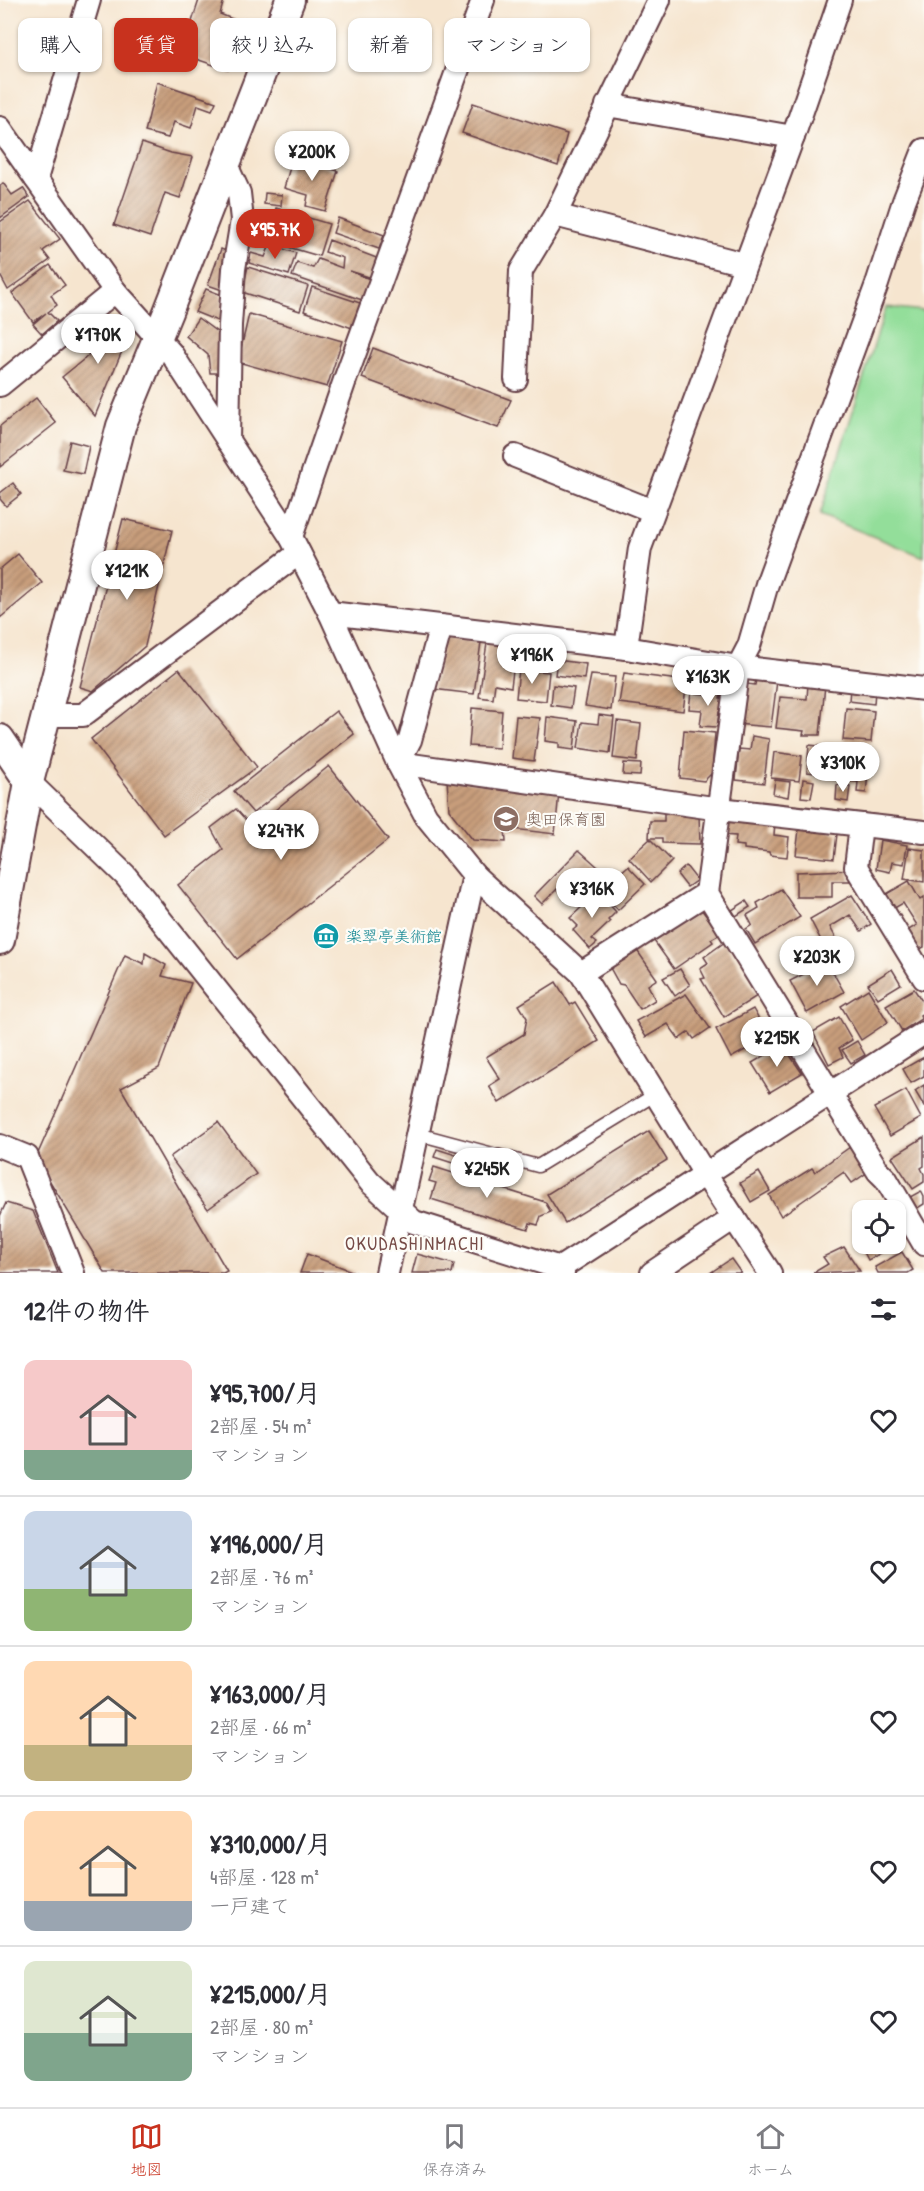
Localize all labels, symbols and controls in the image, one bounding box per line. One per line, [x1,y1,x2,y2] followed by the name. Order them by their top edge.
[18,18,102,72] chip: 購入
[114,18,198,72] chip: 賃貸
[210,18,336,72] chip: 絞り込み
[348,18,432,72] chip: 新着
[444,18,590,72] chip: マンション
[270,131,354,182] pin: ¥200K
[288,137,336,164] text: ¥200K
[226,209,324,260] pin: ¥95.7K
[250,215,300,242] text: ¥95.7K
[56,314,140,365] pin: ¥170K
[75,320,121,347] text: ¥170K
[85,550,169,601] pin: ¥121K
[105,556,149,583] text: ¥121K
[490,634,574,685] pin: ¥196K
[511,640,553,667] text: ¥196K
[666,656,750,707] pin: ¥163K
[686,662,730,689] text: ¥163K
[801,742,885,793] pin: ¥310K
[821,748,865,775] text: ¥310K
[491,804,521,834] school or university icon: 奥田保育園
[526,808,606,830] place label: 奥田保育園
[239,810,323,861] pin: ¥247K
[258,816,304,843] text: ¥247K
[550,868,634,919] pin: ¥316K
[570,874,614,901] text: ¥316K
[311,921,341,951] museum icon: 楽翠亭美術館
[346,925,442,947] place label: 楽翠亭美術館
[775,936,859,987] pin: ¥203K
[793,942,841,969] text: ¥203K
[735,1017,819,1068] pin: ¥215K
[755,1023,799,1050] text: ¥215K
[445,1148,529,1199] pin: ¥245K
[464,1154,510,1181] text: ¥245K
[852,1200,906,1254] map controls
[852,1200,906,1254] button: locate
[345,1231,485,1256] district label: OKUDASHINMACHI
[24,1293,150,1328] text: 12件の物件
[867,1293,900,1326] icon: filters
[210,1375,321,1410] text: ¥95,700/月
[72,1384,144,1456] icon: home
[867,1404,900,1437] icon: heart
[210,1412,311,1439] text: 2部屋 · 54 m²
[210,1441,309,1468] text: マンション
[210,1526,329,1561] text: ¥196,000/月
[72,1535,144,1607] icon: home
[867,1555,900,1588] icon: heart
[210,1563,313,1590] text: 2部屋 · 76 m²
[210,1592,309,1619] text: マンション
[210,1676,331,1711] text: ¥163,000/月
[72,1685,144,1757] icon: home
[867,1705,900,1738] icon: heart
[210,1713,311,1740] text: 2部屋 · 66 m²
[210,1742,309,1769] text: マンション
[210,1826,332,1861] text: ¥310,000/月
[72,1835,144,1907] icon: home
[867,1855,900,1888] icon: heart
[210,1863,319,1890] text: 4部屋 · 128 m²
[210,1892,290,1919] text: 一戸建て
[210,1976,332,2011] text: ¥215,000/月
[72,1985,144,2057] icon: home
[867,2005,900,2038] icon: heart
[210,2013,313,2040] text: 2部屋 · 80 m²
[210,2042,309,2069] text: マンション
[130,2120,163,2180] tab: 地図
[423,2120,487,2180] tab: 保存済み
[747,2120,794,2180] tab: ホーム

